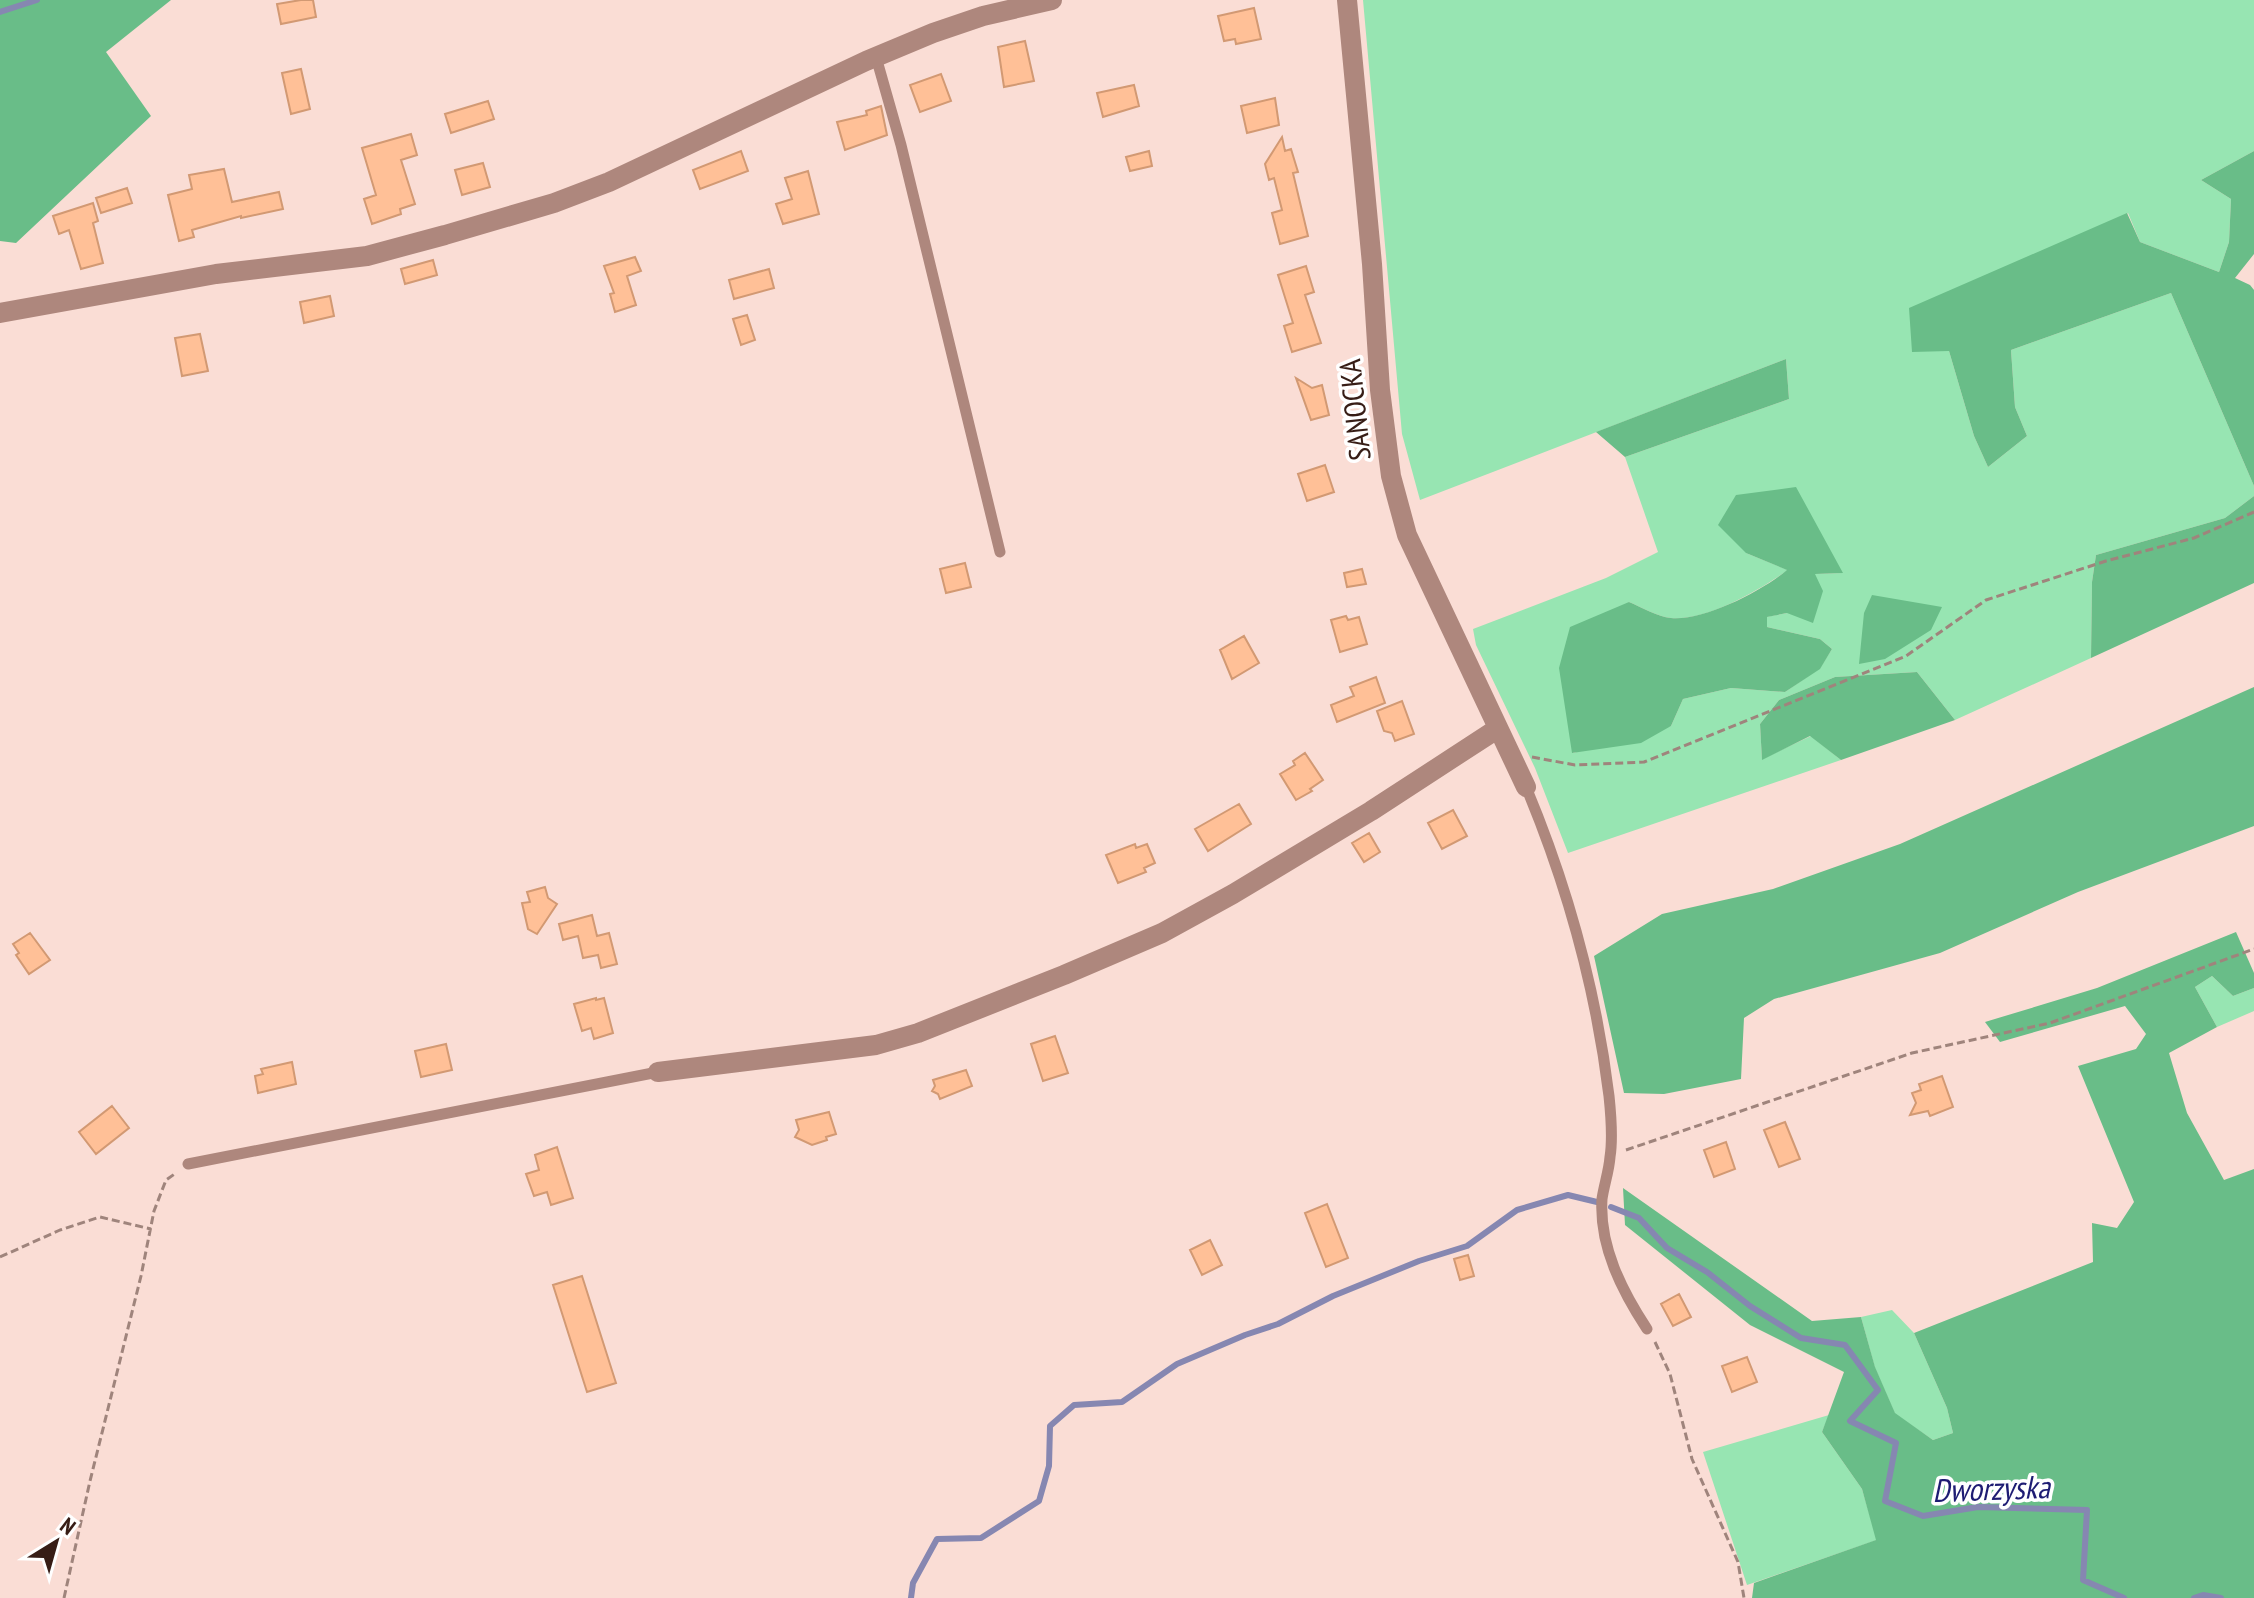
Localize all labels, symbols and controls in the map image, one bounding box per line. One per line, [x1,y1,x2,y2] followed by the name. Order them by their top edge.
[1329,357,1379,463] street label: SANOCKA
[1932,1465,2053,1511] water label: Dworzyska
[16,1502,96,1582] north arrow
[55,1511,81,1541] text: N

